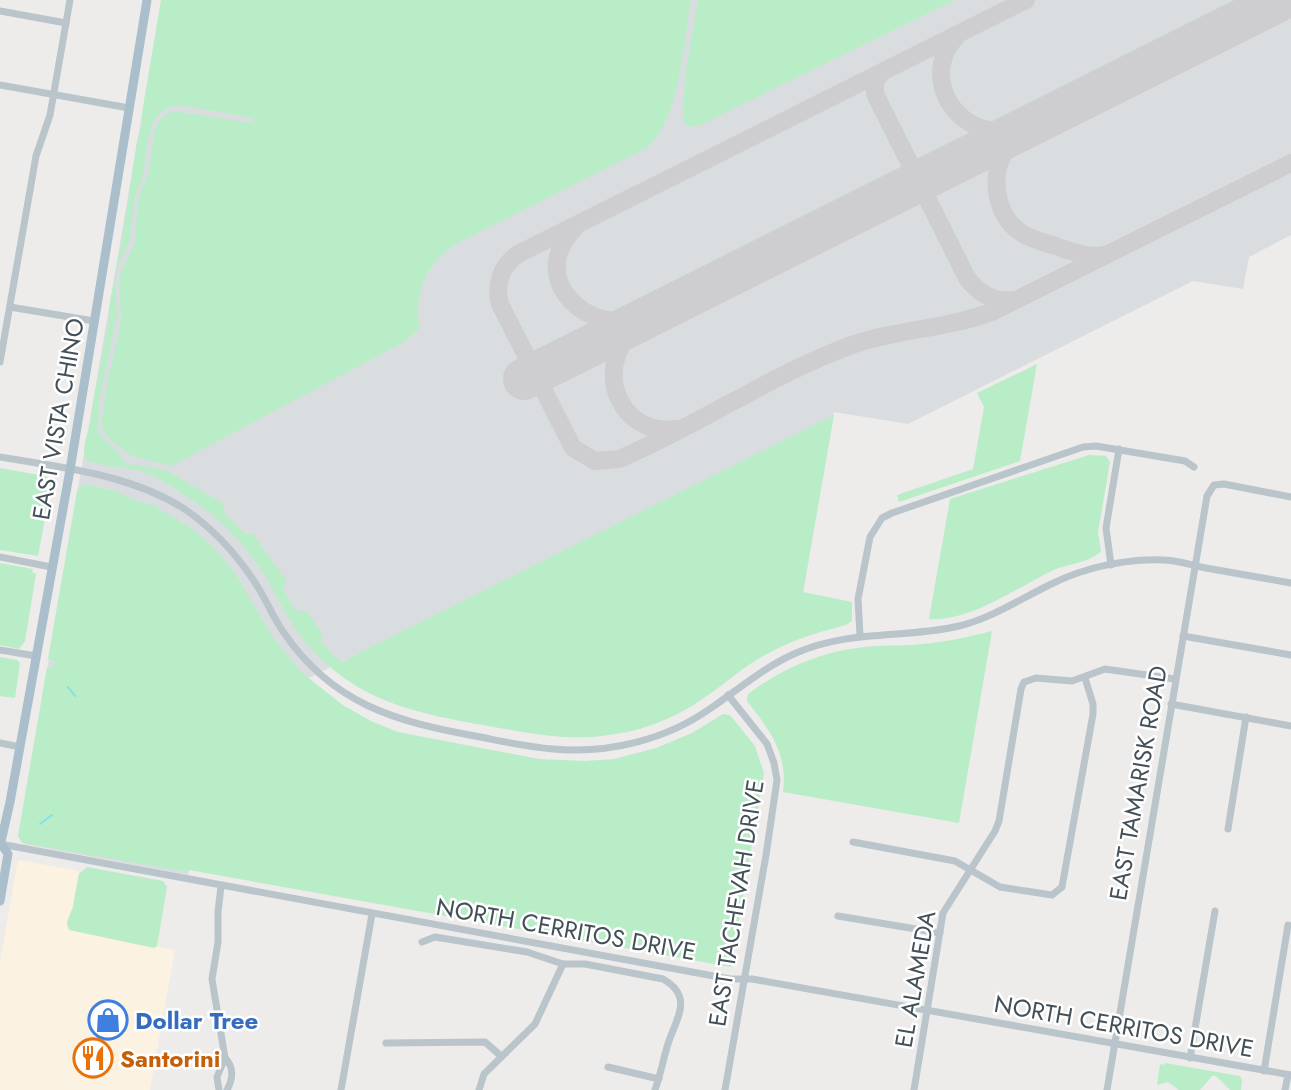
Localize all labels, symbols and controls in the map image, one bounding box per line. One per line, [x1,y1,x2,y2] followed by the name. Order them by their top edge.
[23,315,93,523] street label: EAST VISTA CHINO
[1100,663,1176,903] street label: EAST TAMARISK ROAD
[699,777,773,1029] street label: EAST TACHEVAH DRIVE
[434,889,698,969] street label: NORTH CERRITOS DRIVE
[886,908,944,1050] street label: EL ALAMEDA
[992,986,1256,1066] street label: NORTH CERRITOS DRIVE
[87,999,129,1041] shop icon: Dollar Tree
[135,1003,258,1038] place label: Dollar Tree
[72,1037,114,1079] restaurant icon: Santorini
[120,1041,220,1076] place label: Santorini

